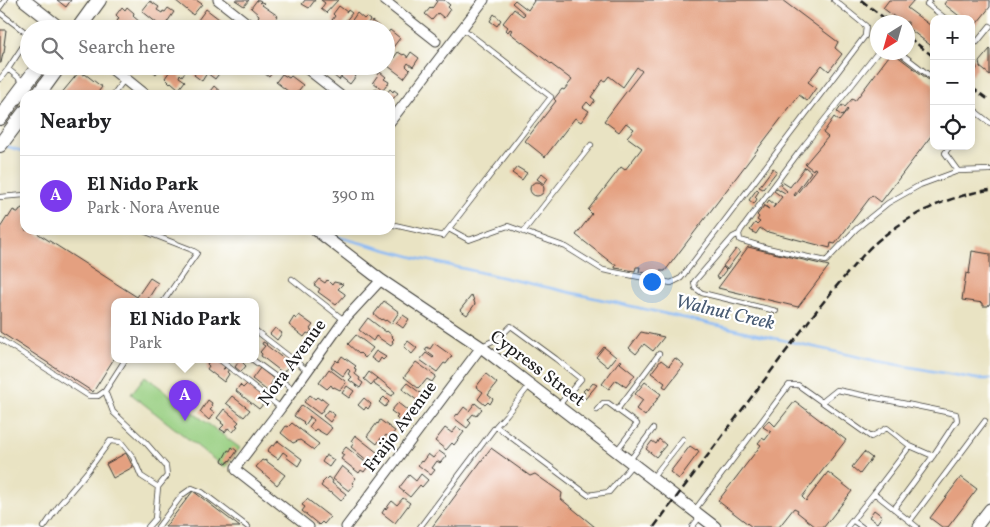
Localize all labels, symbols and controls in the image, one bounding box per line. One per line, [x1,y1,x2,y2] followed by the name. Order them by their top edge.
[870,15,915,60] north arrow
[930,15,975,150] map controls
[930,15,975,60] button: +
[20,20,395,75] search box
[38,34,66,62] icon: search
[78,35,175,61] text: Search here
[930,60,975,105] button: −
[930,105,975,150] button: locate
[40,108,111,137] text: Nearby
[87,172,199,198] text: El Nido Park
[50,185,62,207] text: A
[332,185,375,207] text: 390 m
[87,198,220,220] text: Park · Nora Avenue
[639,269,665,295] your location
[673,289,777,337] water label: Walnut Creek
[111,298,259,363] popup
[129,307,241,333] text: El Nido Park
[253,314,333,412] street label: Nora Avenue
[484,325,590,413] street label: Cypress Street
[129,333,162,355] text: Park
[358,376,444,478] street label: Fraijo Avenue
[169,380,201,421] pin: A

